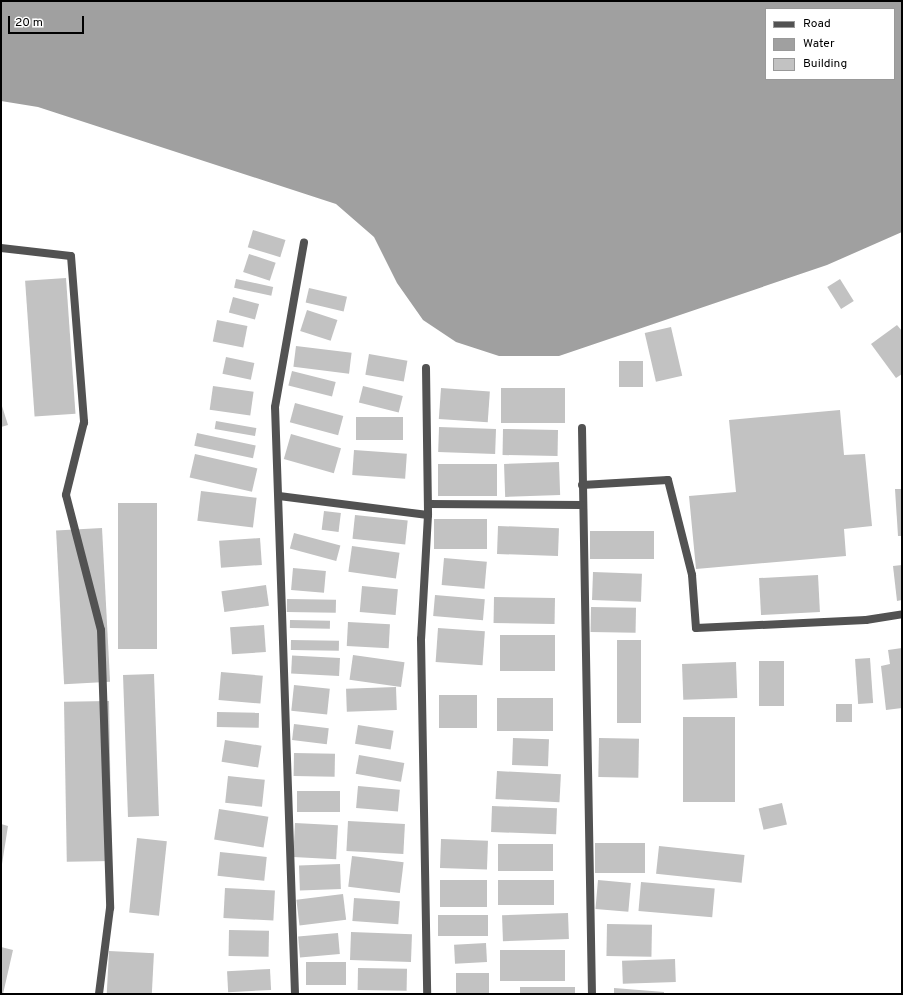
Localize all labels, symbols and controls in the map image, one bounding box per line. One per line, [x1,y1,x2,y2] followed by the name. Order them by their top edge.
[10,8,86,34] scale bar
[765,8,895,80] legend
[15,15,43,31] text: 20 m
[803,16,831,32] text: Road
[803,36,835,52] text: Water
[803,56,847,72] text: Building

